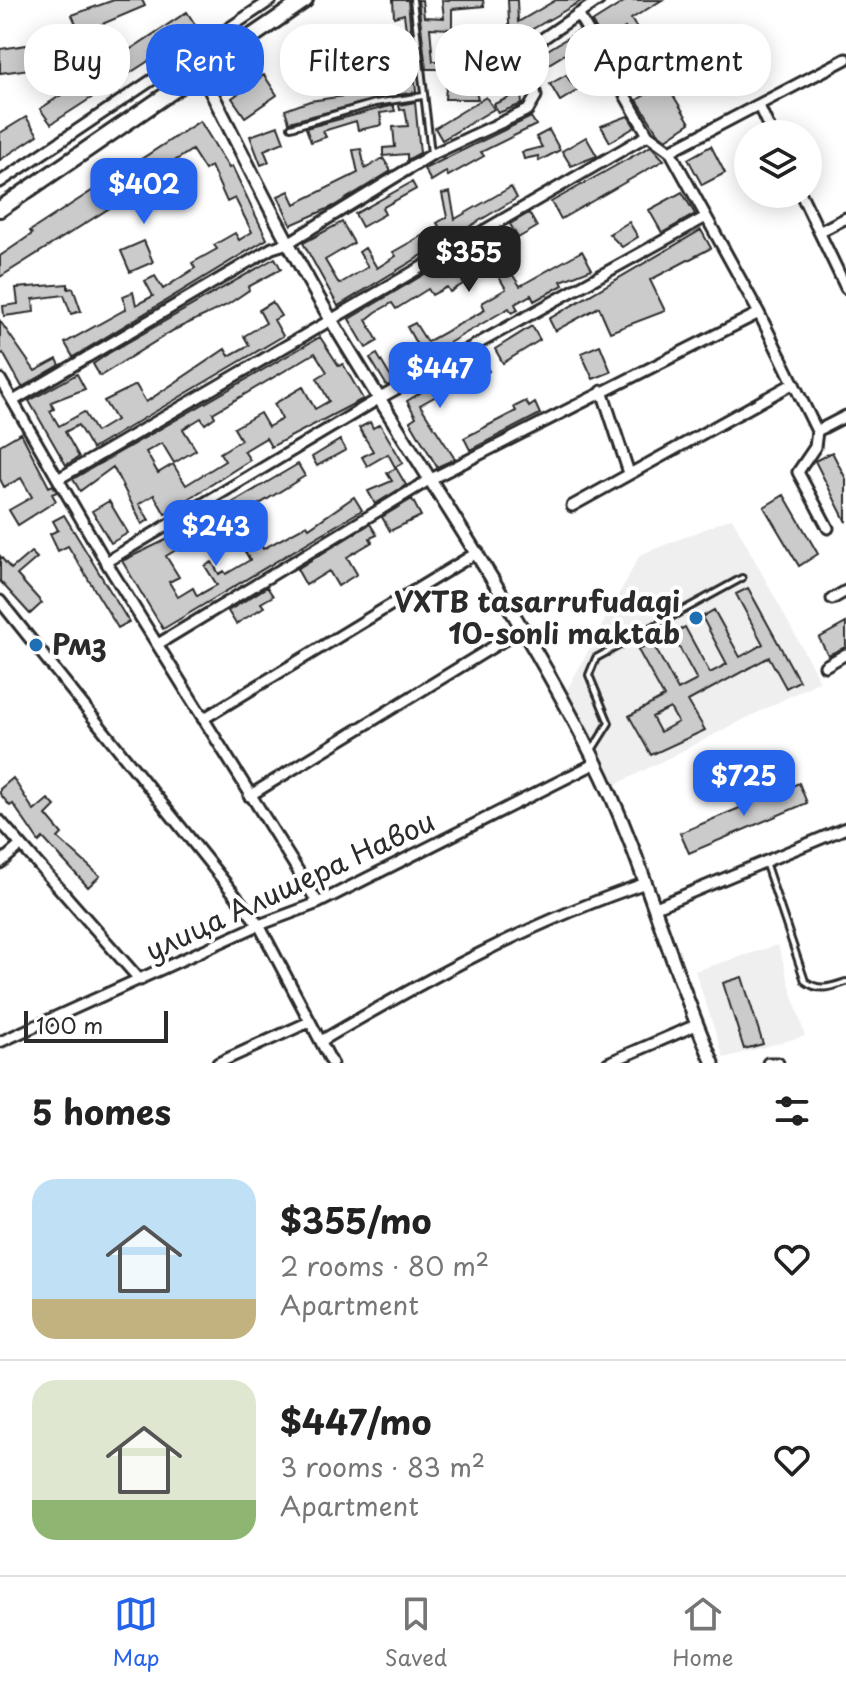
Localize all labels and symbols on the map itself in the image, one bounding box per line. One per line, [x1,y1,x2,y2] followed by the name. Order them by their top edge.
[97,158,191,226] pin: $402
[422,226,516,294] pin: $355
[393,342,487,410] pin: $447
[169,500,263,568] pin: $243
[394,579,680,654] place label: VXTB tasarrufudagi 10-sonli maktab
[687,609,705,627] marker: VXTB tasarrufudagi 10-sonli maktab
[52,622,107,665] place label: Рмз
[27,636,45,654] marker: Рмз
[697,750,791,818] pin: $725
[137,799,441,971] street label: улица Алишера Навои
[24,1007,168,1043] scale bar

